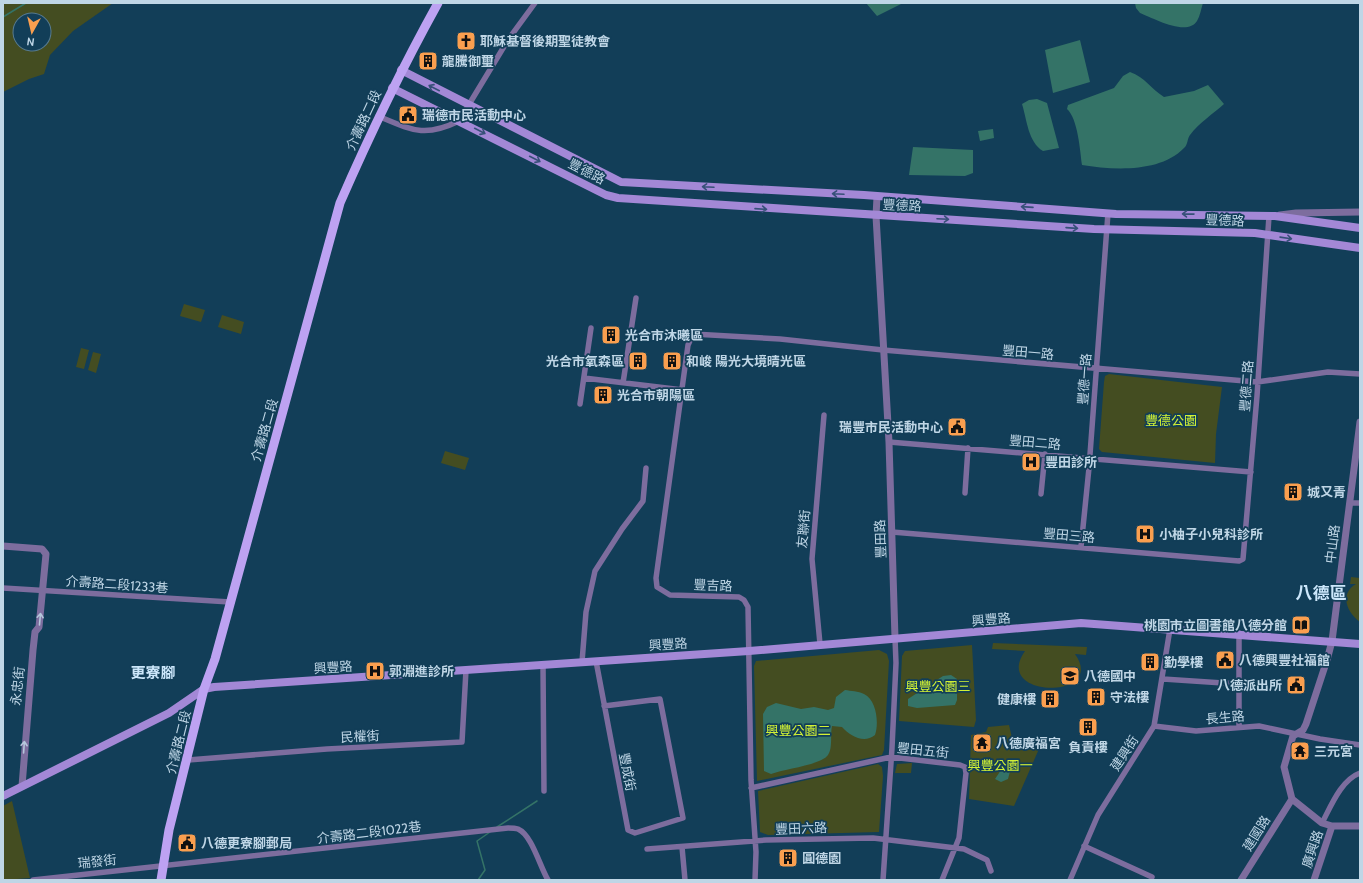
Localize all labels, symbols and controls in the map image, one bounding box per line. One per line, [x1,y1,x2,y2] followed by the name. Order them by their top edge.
[12,12,52,52] north arrow
[455,30,477,52] church icon: 耶穌基督後期聖徒教會
[480,33,611,49] place label: 耶穌基督後期聖徒教會
[26,34,35,49] text: N
[417,50,439,72] building icon: 龍騰御璽
[442,53,494,69] place label: 龍騰御璽
[429,84,441,91] one-way arrow
[342,87,384,153] street label: 介壽路二段
[397,104,419,126] public building icon: 瑞德市民活動中心
[422,107,526,123] place label: 瑞德市民活動中心
[473,128,485,136] one-way arrow
[566,155,608,187] street label: 豐德路
[529,156,541,163] one-way arrow
[702,183,715,190] one-way arrow
[832,190,845,198] one-way arrow
[882,196,922,214] street label: 豐德路
[1021,203,1034,210] one-way arrow
[754,205,767,212] one-way arrow
[1182,210,1195,218] one-way arrow
[1205,211,1245,229] street label: 豐德路
[936,216,949,223] one-way arrow
[1065,224,1078,231] one-way arrow
[1279,234,1292,242] one-way arrow
[600,324,622,346] building icon: 光合市沐曦區
[625,327,703,343] place label: 光合市沐曦區
[1001,342,1055,362] street label: 豐田一路
[627,350,649,372] building icon: 光合市氧森區
[661,350,683,372] building icon: 和峻 陽光大境晴光區
[1074,352,1094,406] street label: 豐德一路
[546,353,624,369] place label: 光合市氧森區
[686,353,806,369] place label: 和峻 陽光大境晴光區
[1236,359,1256,413] street label: 豐德二路
[592,384,614,406] building icon: 光合市朝陽區
[617,387,695,403] place label: 光合市朝陽區
[247,397,281,463] street label: 介壽路二段
[1145,412,1197,428] park label: 豐德公園
[946,416,968,438] public building icon: 瑞豐市民活動中心
[839,419,943,435] place label: 瑞豐市民活動中心
[1008,432,1062,452] street label: 豐田二路
[1020,451,1042,473] hospital icon: 豐田診所
[1045,454,1097,470] place label: 豐田診所
[1282,481,1304,503] building icon: 城又青
[1307,484,1346,500] place label: 城又青
[793,509,813,549] street label: 友聯街
[871,519,889,559] street label: 豐田路
[1134,523,1156,545] hospital icon: 小柚子小兒科診所
[1322,524,1342,564] street label: 中山路
[1042,525,1096,545] street label: 豐田三路
[1159,526,1263,542] place label: 小柚子小兒科診所
[65,572,169,596] street label: 介壽路二段1233巷
[693,576,733,594] street label: 豐吉路
[1296,583,1347,603] district label: 八德區
[971,609,1011,629] street label: 興豐路
[37,613,44,626] one-way arrow
[1290,614,1312,636] library icon: 桃園市立圖書館八德分館
[1144,617,1287,633] place label: 桃園市立圖書館八德分館
[648,635,688,653] street label: 興豐路
[1214,649,1236,671] public building icon: 八德興豐社福館
[1139,651,1161,673] building icon: 勤學樓
[1239,652,1330,668] place label: 八德興豐社福館
[1164,654,1203,670] place label: 勤學樓
[313,658,353,676] street label: 興豐路
[364,660,386,682] hospital icon: 郭淵進診所
[389,663,454,679] place label: 郭淵進診所
[130,664,176,682] district label: 更寮腳
[1059,665,1081,687] school or university icon: 八德國中
[7,666,27,706] street label: 永忠街
[1084,668,1136,684] place label: 八德國中
[1285,674,1307,696] public building icon: 八德派出所
[1217,677,1282,693] place label: 八德派出所
[905,678,971,694] park label: 興豐公園三
[1085,686,1107,708] building icon: 守法樓
[1039,688,1061,710] building icon: 健康樓
[1110,689,1149,705] place label: 守法樓
[997,691,1036,707] place label: 健康樓
[1205,707,1245,727] street label: 長生路
[162,709,194,775] street label: 介壽路二段
[1077,716,1099,738] building icon: 負責樓
[765,722,831,738] park label: 興豐公園二
[340,727,380,745] street label: 民權街
[971,732,993,754] temple icon: 八德廣福宮
[1107,732,1141,774] street label: 建興街
[996,735,1061,751] place label: 八德廣福宮
[896,739,950,761] street label: 豐田五街
[1068,739,1108,755] place label: 負責樓
[1289,740,1311,762] temple icon: 三元宮
[20,741,27,754] one-way arrow
[1314,743,1353,759] place label: 三元宮
[616,751,640,793] street label: 豐成街
[967,757,1033,773] park label: 興豐公園一
[1239,812,1273,854] street label: 建國路
[316,818,422,846] street label: 介壽路二段1022巷
[775,819,827,837] street label: 豐田六路
[1298,828,1326,870] street label: 廣興路
[176,832,198,854] public building icon: 八德更寮腳郵局
[201,835,292,851] place label: 八德更寮腳郵局
[777,847,799,869] building icon: 圓德園
[802,850,841,866] place label: 圓德園
[77,851,117,871] street label: 瑞發街

